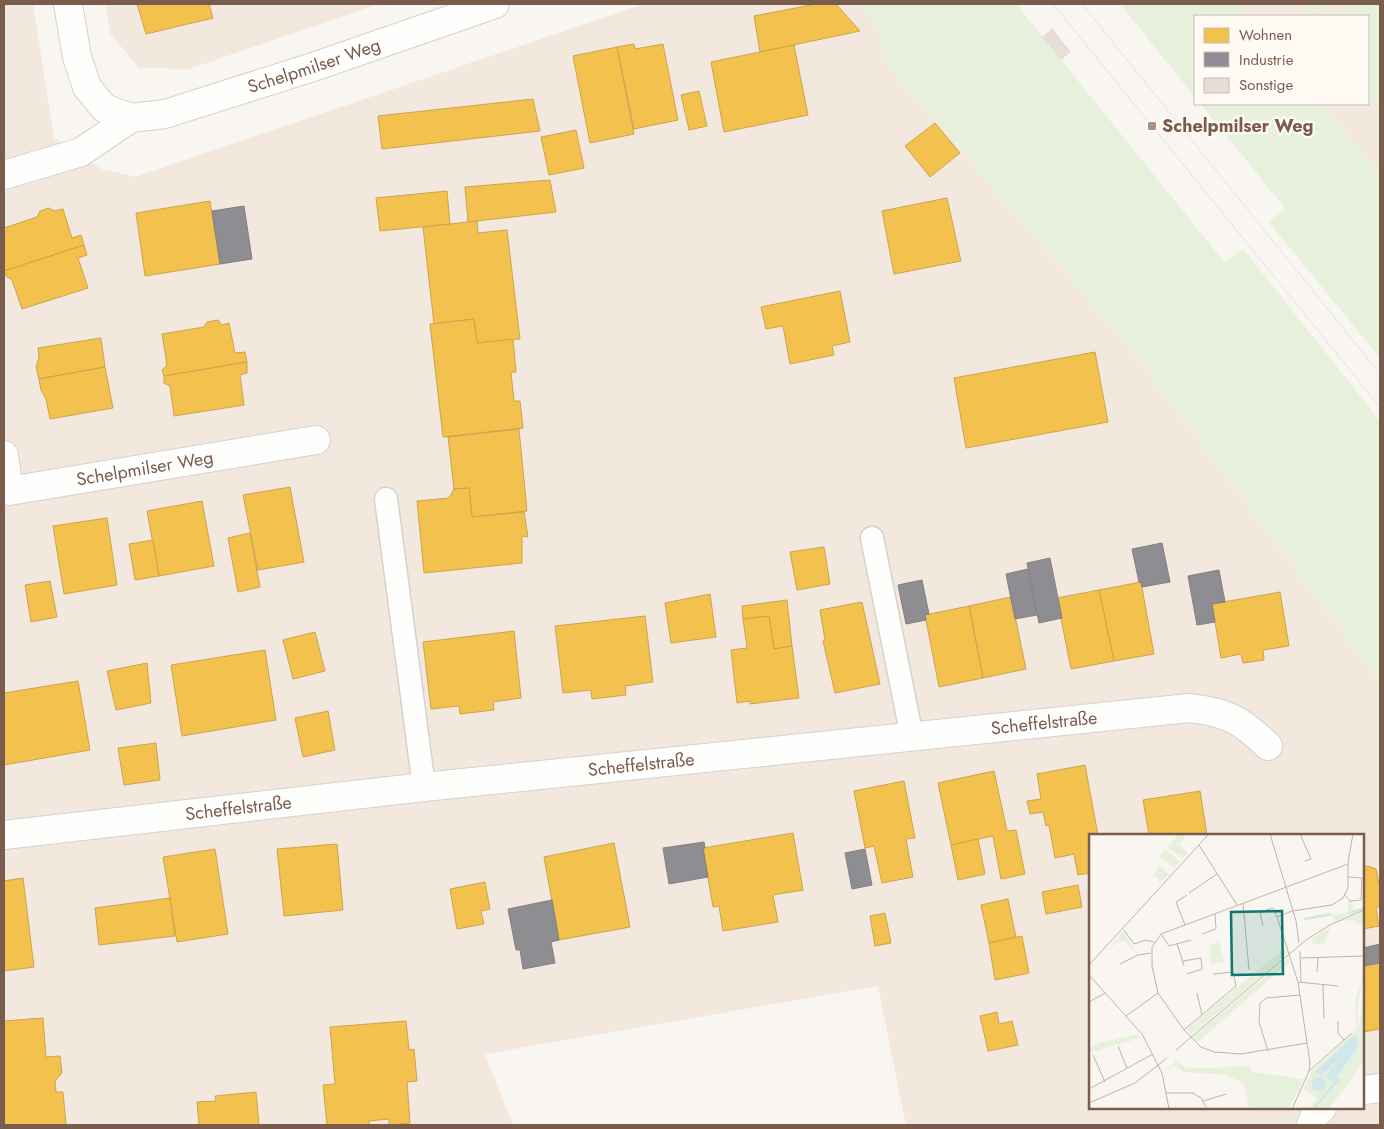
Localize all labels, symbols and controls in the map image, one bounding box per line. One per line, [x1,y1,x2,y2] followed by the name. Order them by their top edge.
[1194,15,1369,105] legend
[1239,24,1292,46] text: Wohnen
[244,32,384,100] street label: Schelpmilser Weg
[1239,49,1294,71] text: Industrie
[1239,74,1293,96] text: Sonstige
[1162,113,1314,139] place label: Schelpmilser Weg
[1146,120,1158,132] marker: Schelpmilser Weg
[74,444,215,493] street label: Schelpmilser Weg
[989,705,1098,741] street label: Scheffelstraße
[587,746,696,783] street label: Scheffelstraße
[184,789,293,827] street label: Scheffelstraße
[1089,834,1364,1109] inset map

